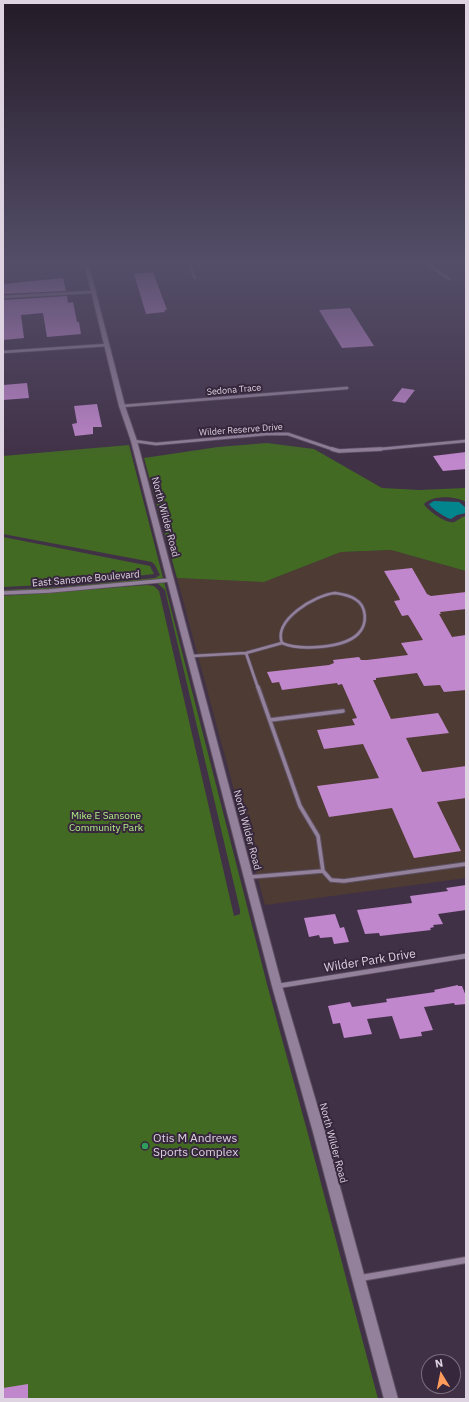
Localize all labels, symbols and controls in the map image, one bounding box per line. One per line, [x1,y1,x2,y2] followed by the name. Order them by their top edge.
[206,382,262,398] street label: Sedona Trace
[199,422,283,438] street label: Wilder Reserve Drive
[149,476,181,558] street label: North Wilder Road
[32,568,140,590] street label: East Sansone Boulevard
[231,789,263,871] street label: North Wilder Road
[69,810,143,834] park label: Mike E Sansone Community Park
[323,947,417,975] street label: Wilder Park Drive
[317,1102,349,1184] street label: North Wilder Road
[153,1132,238,1160] place label: Otis M Andrews Sports Complex
[140,1141,150,1151] marker: Otis M Andrews Sports Complex
[421,1354,461,1394] north arrow
[434,1356,444,1371] text: N

